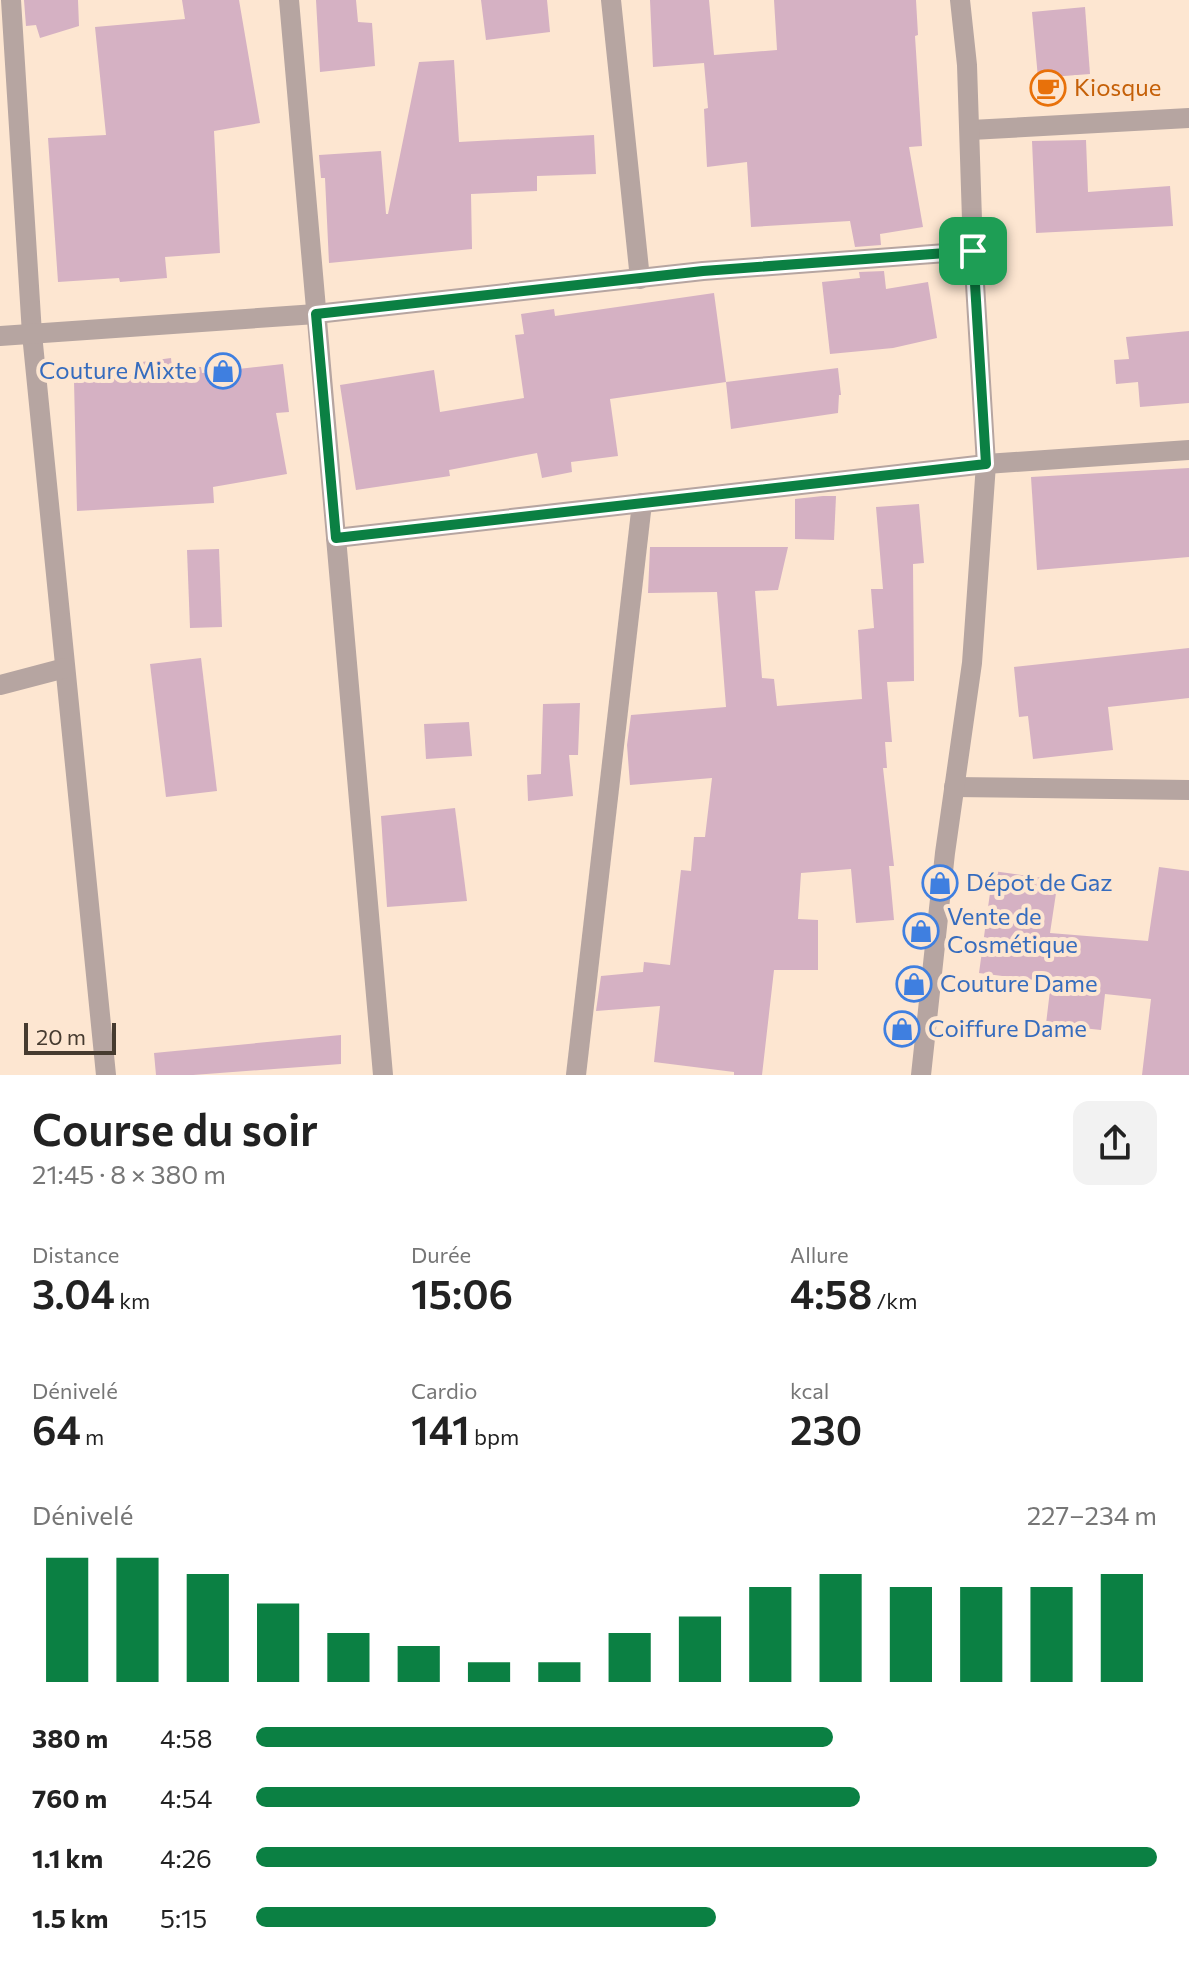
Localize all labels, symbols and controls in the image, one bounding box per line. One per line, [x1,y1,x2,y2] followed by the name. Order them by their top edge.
[1029,69,1067,107] cafe icon: Kiosque
[1074,72,1161,101] place label: Kiosque
[939,217,1007,285] pin
[951,229,995,273] icon: arrive
[204,352,242,390] shop icon: Couture Mixte
[39,355,197,384] place label: Couture Mixte
[921,864,959,902] shop icon: Dépot de Gaz
[966,867,1112,896] place label: Dépot de Gaz
[947,901,1078,958] place label: Vente de Cosmétique
[902,912,940,950] shop icon: Vente de Cosmétique
[895,965,933,1003] shop icon: Couture Dame
[940,968,1098,997] place label: Couture Dame
[883,1010,921,1048] shop icon: Coiffure Dame
[928,1013,1087,1042] place label: Coiffure Dame
[24,1019,116,1055] scale bar
[36,1023,86,1050] text: 20 m
[32,1101,318,1155] text: Course du soir
[1073,1101,1157,1185] button: share
[32,1158,226,1189] text: 21:45 · 8 × 380 m
[32,1241,119,1268] text: Distance
[411,1241,471,1268] text: Durée
[790,1241,849,1268] text: Allure
[32,1268,115,1317] text: 3.04
[411,1268,513,1317] text: 15:06
[790,1268,872,1317] text: 4:58
[115,1287,150,1314] text: km
[872,1287,917,1314] text: /km
[32,1377,118,1404] text: Dénivelé
[411,1377,478,1404] text: Cardio
[790,1377,829,1404] text: kcal
[32,1404,81,1453] text: 64
[411,1404,470,1453] text: 141
[790,1404,862,1453] text: 230
[81,1423,104,1450] text: m
[470,1423,519,1450] text: bpm
[32,1499,133,1530] text: Dénivelé
[1027,1499,1157,1530] text: 227–234 m
[32,1722,108,1753] text: 380 m
[160,1722,212,1753] text: 4:58
[32,1782,107,1813] text: 760 m
[160,1782,212,1813] text: 4:54
[32,1842,103,1873] text: 1.1 km
[160,1842,212,1873] text: 4:26
[32,1902,108,1933] text: 1.5 km
[160,1902,207,1933] text: 5:15

